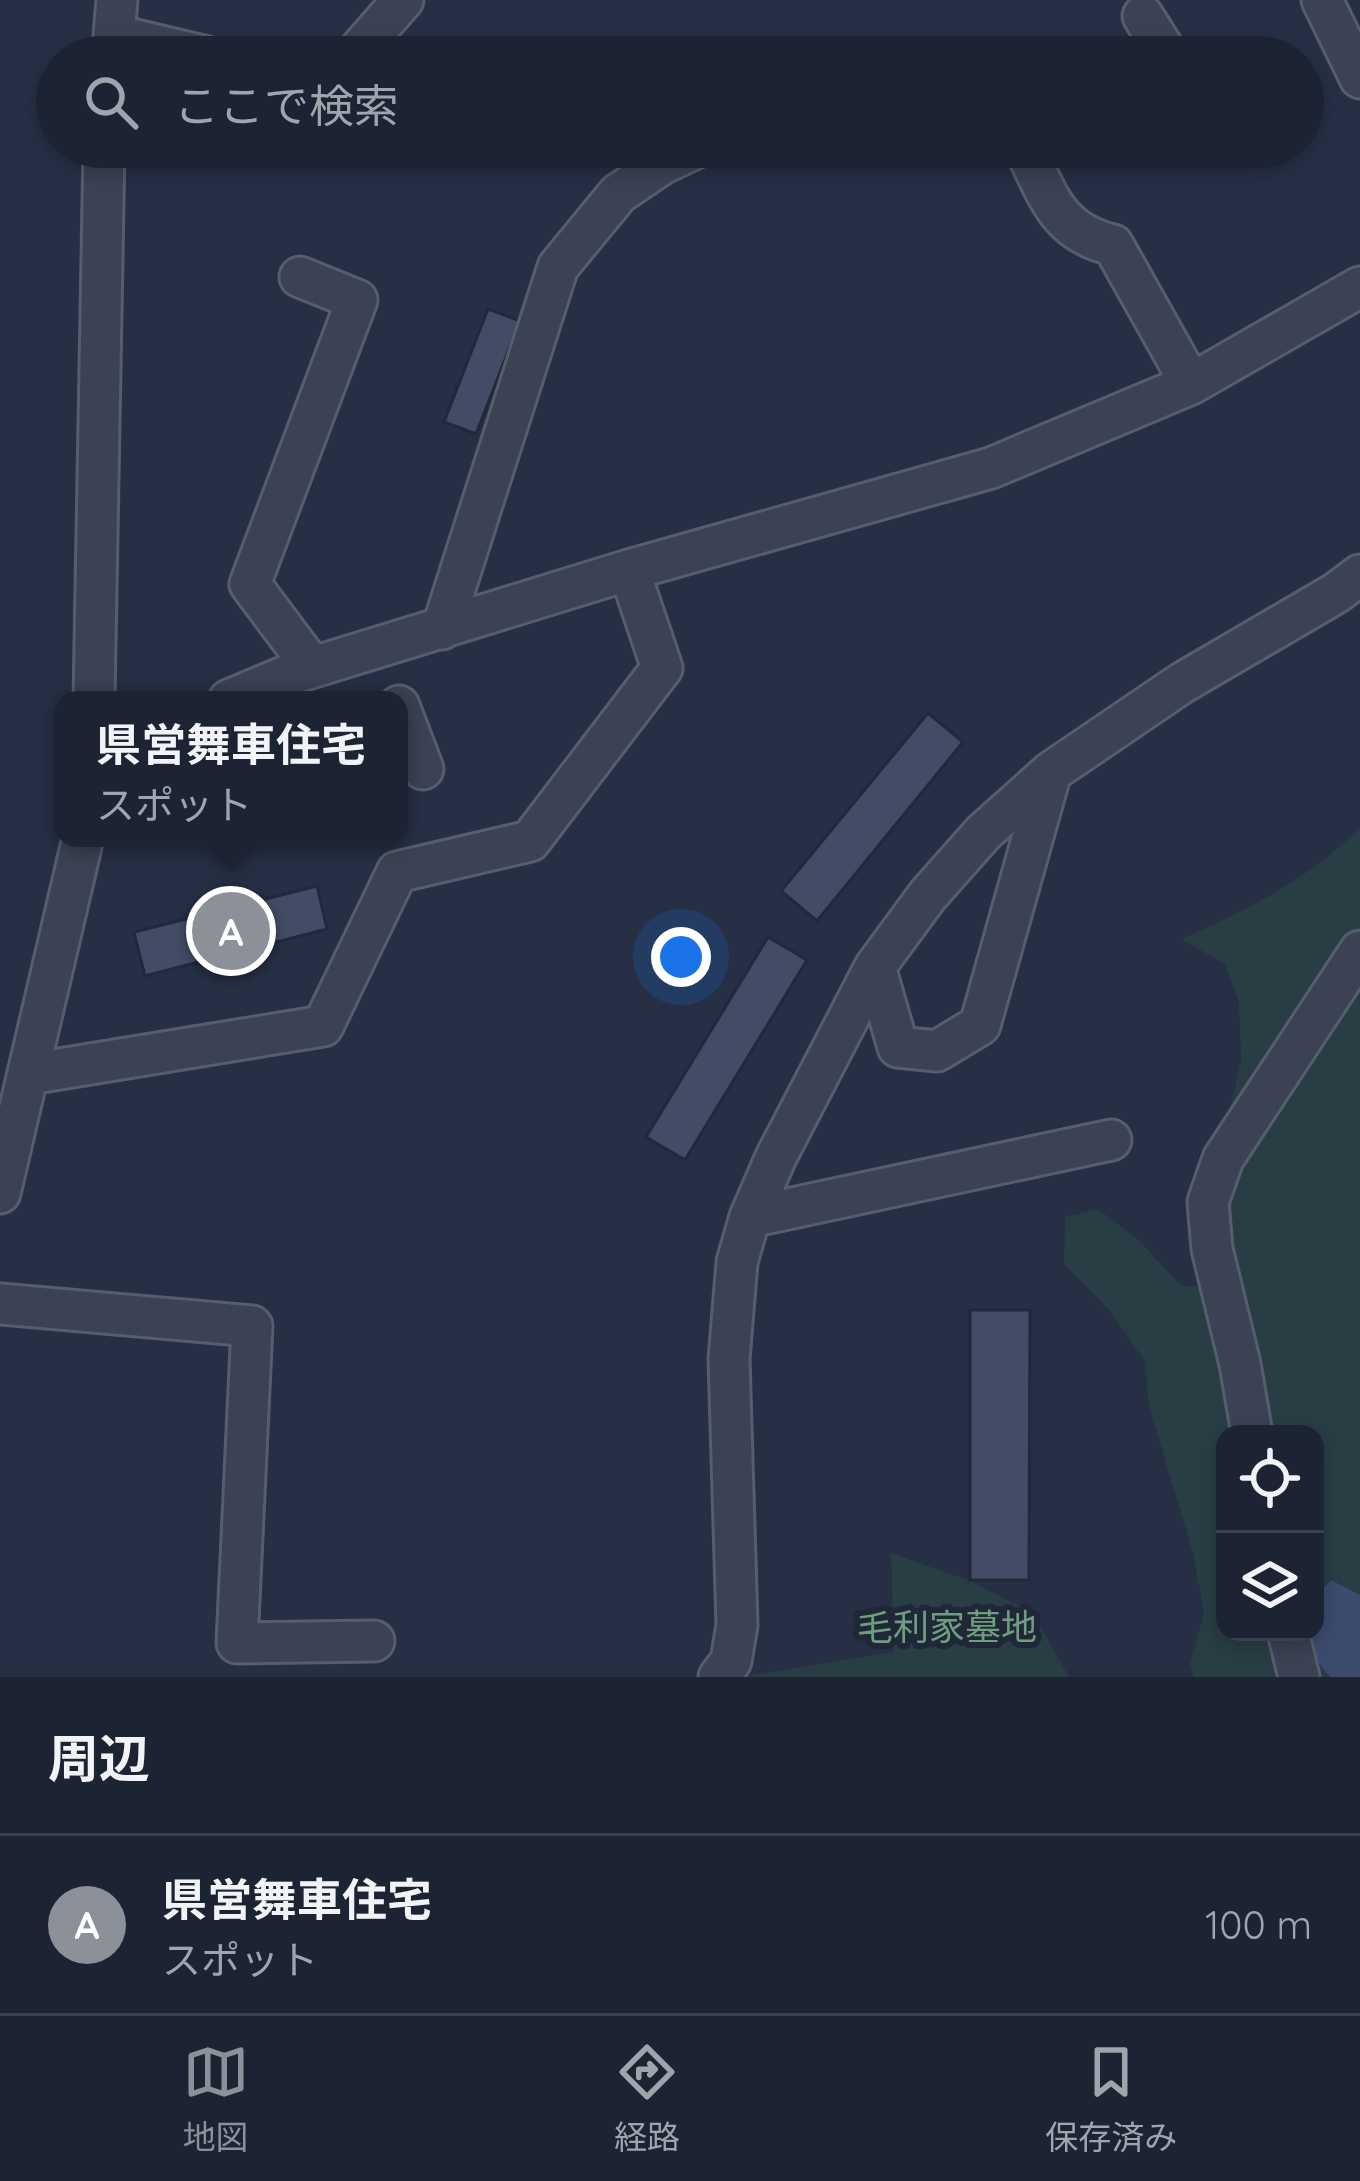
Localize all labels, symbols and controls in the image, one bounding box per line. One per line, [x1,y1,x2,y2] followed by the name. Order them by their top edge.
[36,36,1324,168] search box
[78,69,144,135] icon: search
[174,77,399,133] text: ここで検索
[54,691,408,847] popup
[96,716,366,772] text: 県営舞車住宅
[96,780,252,829] text: スポット
[192,886,270,976] pin: A
[651,927,711,987] your location
[1216,1425,1324,1641] map controls
[1216,1425,1324,1533] button: locate
[1216,1533,1324,1641] button: layers
[857,1604,1037,1649] park label: 毛利家墓地
[48,1726,150,1790] text: 周辺
[162,1871,432,1927] text: 県営舞車住宅
[75,1900,99,1949] text: A
[1205,1900,1312,1949] text: 100 m
[162,1935,318,1984] text: スポット
[183,2039,249,2159] tab: 地図
[614,2039,680,2159] tab: 経路
[1045,2039,1177,2159] tab: 保存済み

